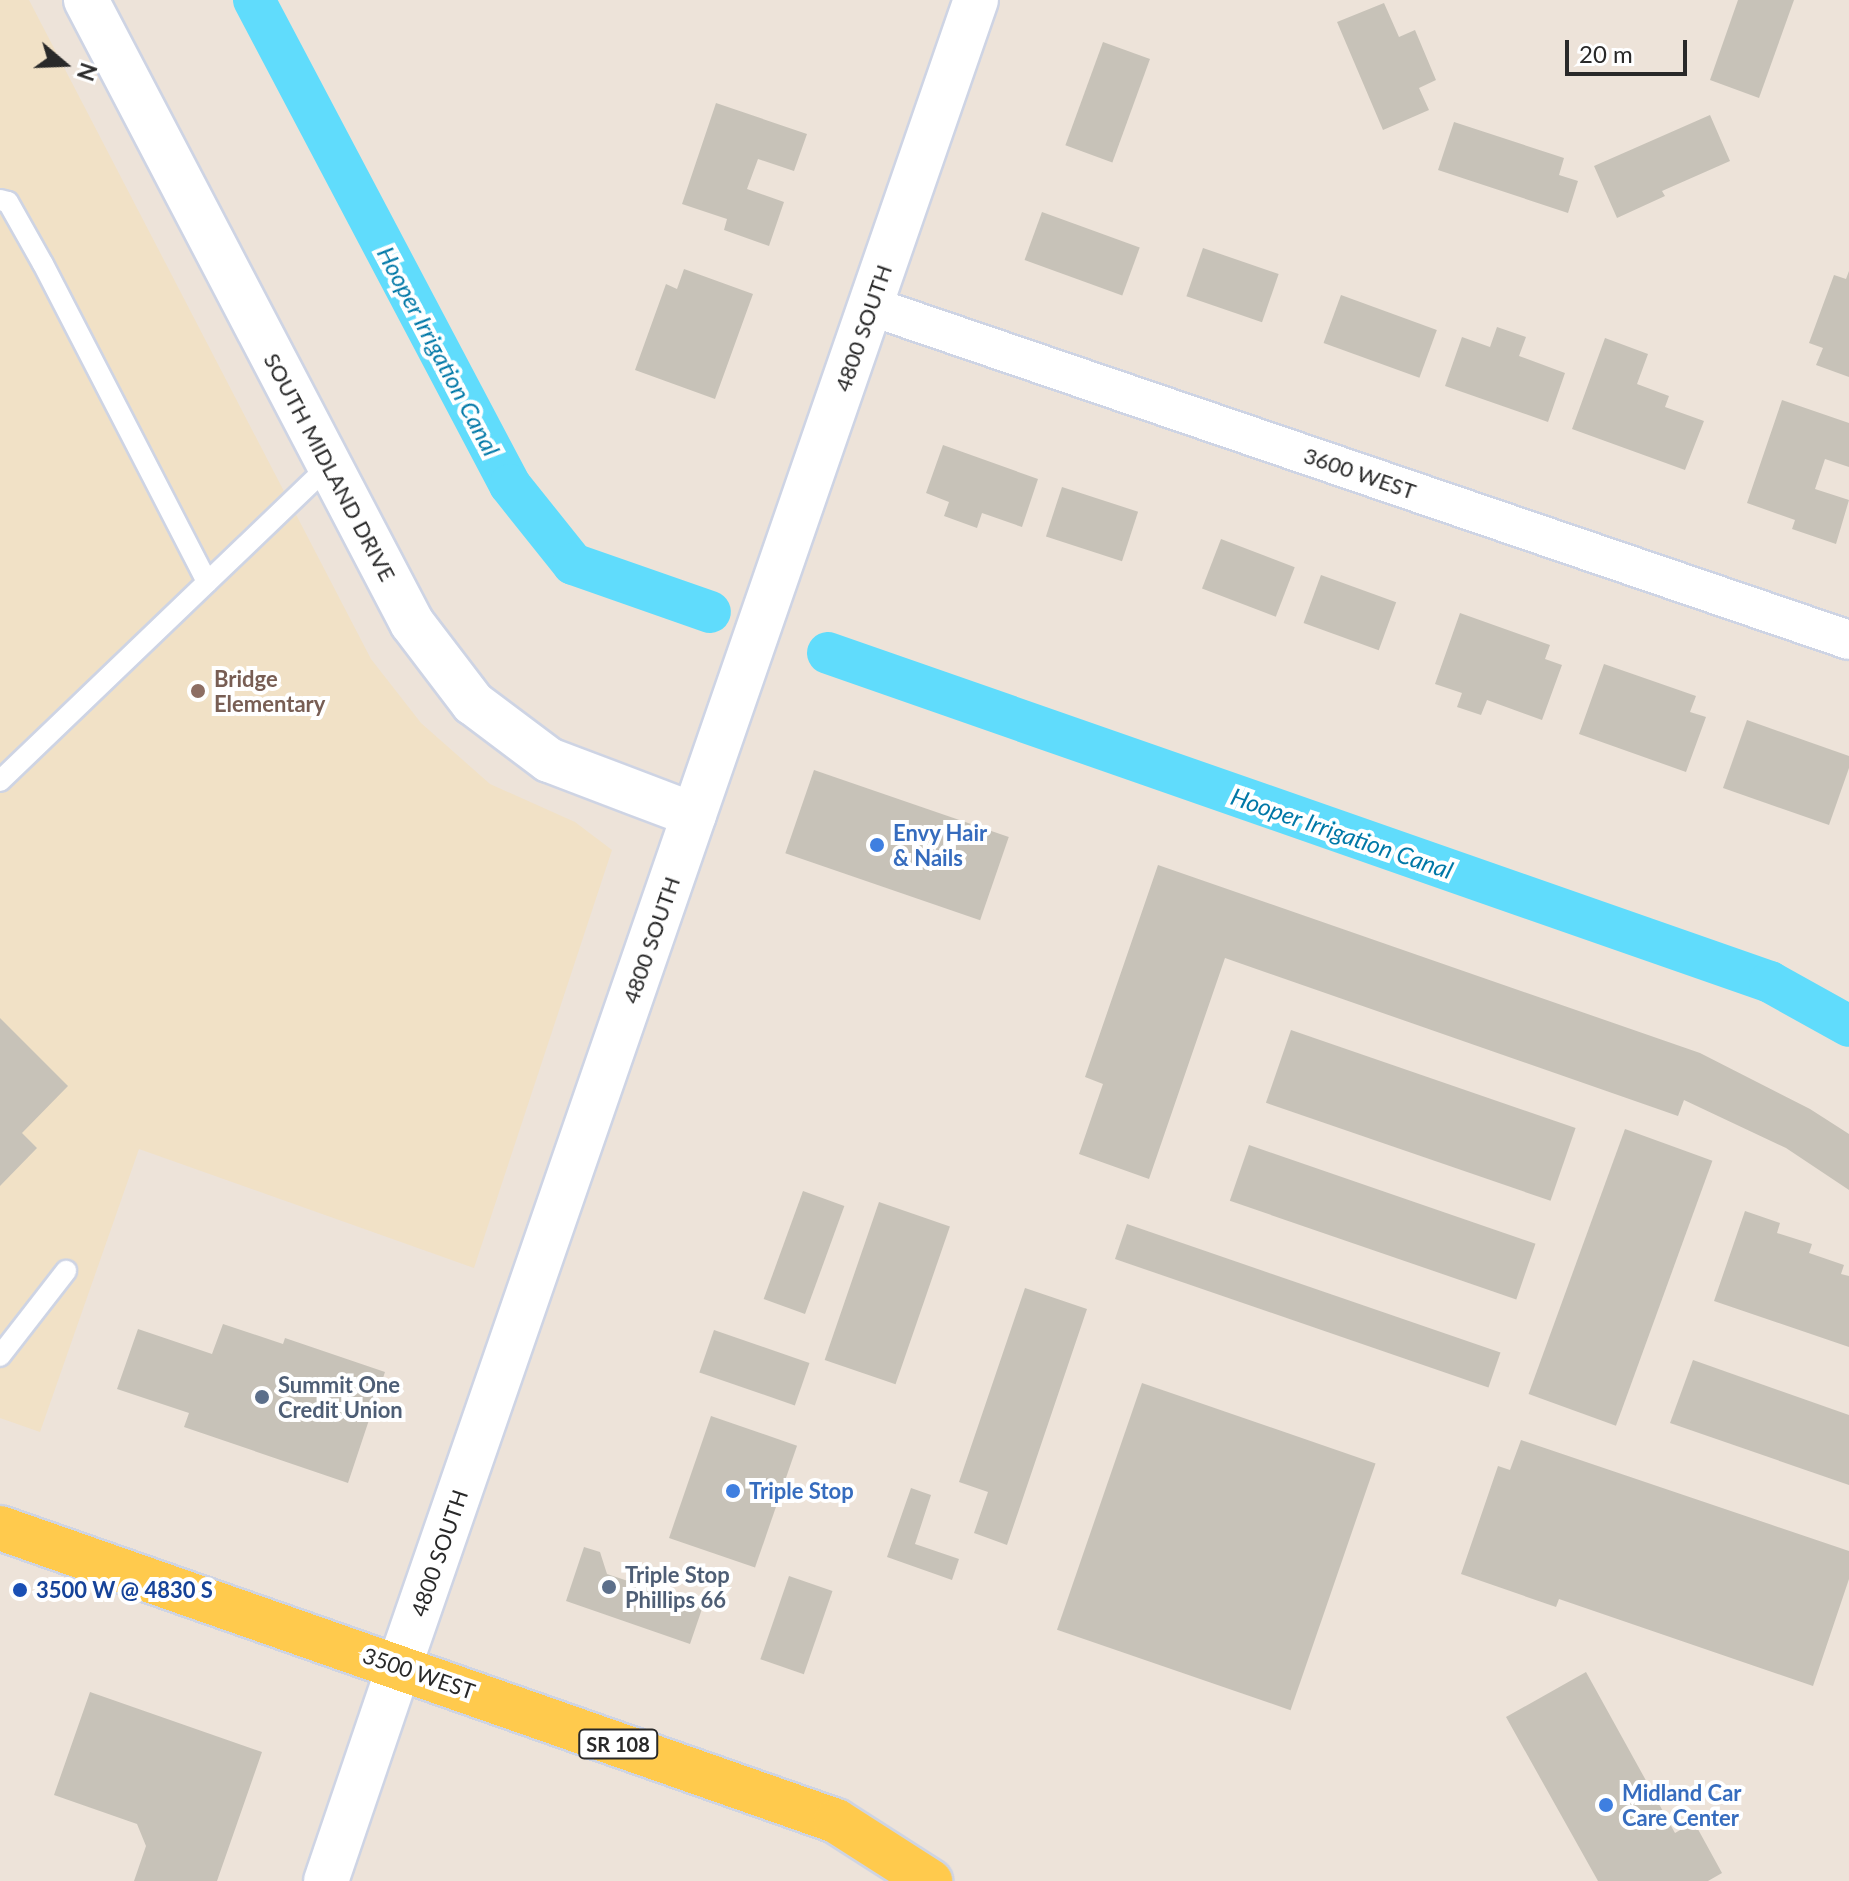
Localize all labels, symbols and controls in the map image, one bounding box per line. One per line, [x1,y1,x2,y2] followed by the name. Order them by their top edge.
[24,24,104,104] north arrow
[1569,24,1691,74] scale bar
[1579,39,1633,68] text: 20 m
[72,60,103,84] text: N
[372,241,506,461] water label: Hooper Irrigation Canal
[829,261,897,395] street label: 4800 SOUTH
[259,349,401,585] street label: SOUTH MIDLAND DRIVE
[1300,441,1420,505] street label: 3600 WEST
[214,665,325,716] place label: Bridge Elementary
[189,682,207,700] marker: Bridge Elementary
[1227,781,1457,885] water label: Hooper Irrigation Canal
[893,819,988,870] place label: Envy Hair & Nails
[868,836,886,854] marker: Envy Hair & Nails
[617,873,685,1007] street label: 4800 SOUTH
[278,1371,403,1422] place label: Summit One Credit Union
[253,1388,271,1406] marker: Summit One Credit Union
[749,1478,854,1504] place label: Triple Stop
[724,1482,742,1500] marker: Triple Stop
[405,1486,473,1620] street label: 4800 SOUTH
[625,1561,730,1612] place label: Triple Stop Phillips 66
[36,1577,213,1603] place label: 3500 W @ 4830 S
[600,1578,618,1596] marker: Triple Stop Phillips 66
[11,1581,29,1599] marker: 3500 W @ 4830 S
[359,1641,479,1705] street label: 3500 WEST
[578,1728,658,1760] road number: SR 108
[1622,1779,1742,1830] place label: Midland Car Care Center
[1597,1796,1615,1814] marker: Midland Car Care Center

